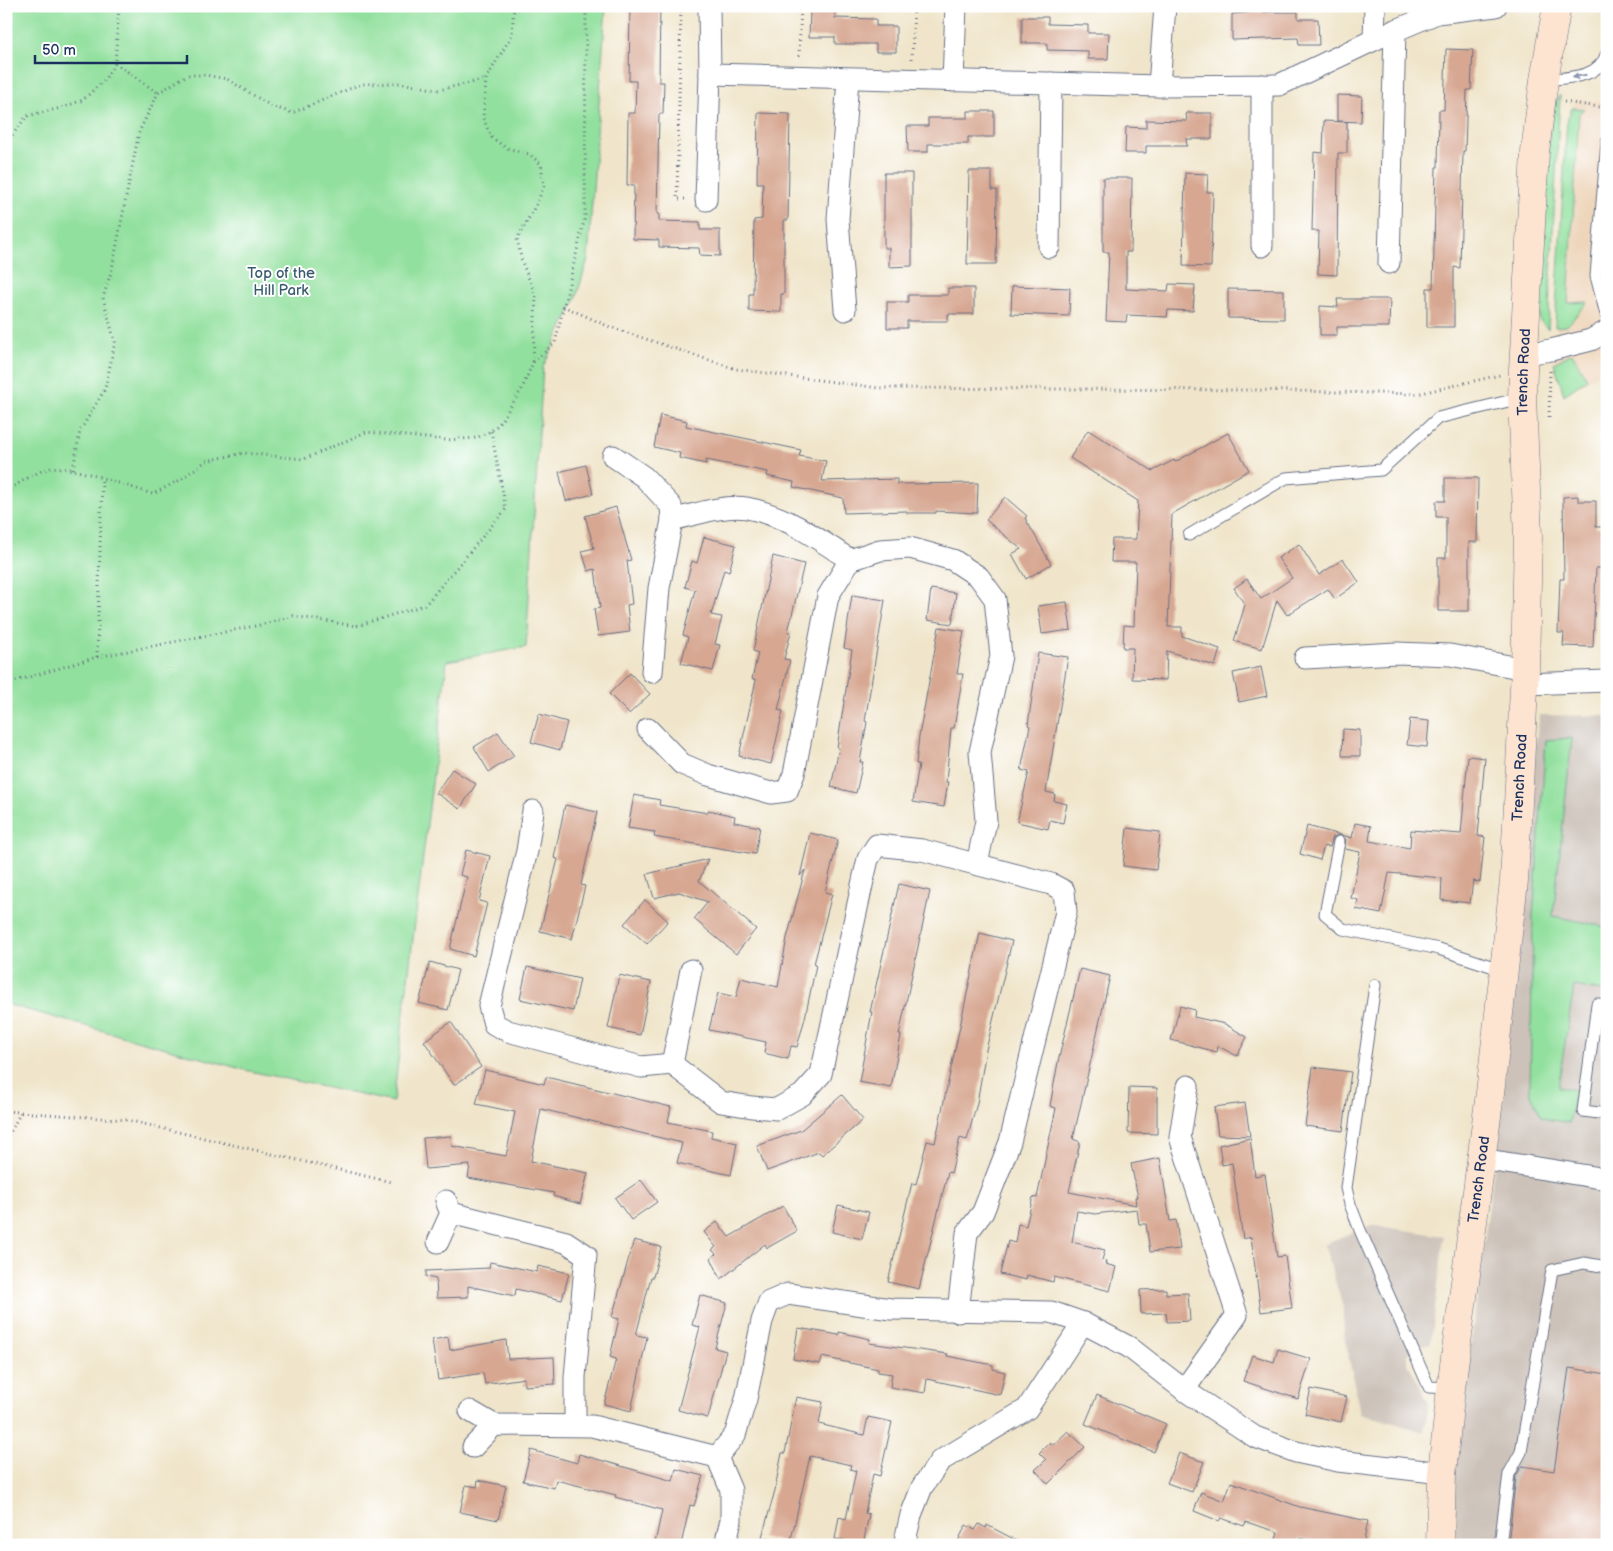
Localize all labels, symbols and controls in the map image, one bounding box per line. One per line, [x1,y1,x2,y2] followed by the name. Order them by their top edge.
[35,32,188,64] scale bar
[42,41,76,60] text: 50 m
[1570,72,1586,80] one-way arrow
[247,264,315,300] park label: Top of the Hill Park
[1512,328,1535,416] street label: Trench Road
[1508,733,1531,822] street label: Trench Road
[1463,1135,1494,1224] street label: Trench Road

